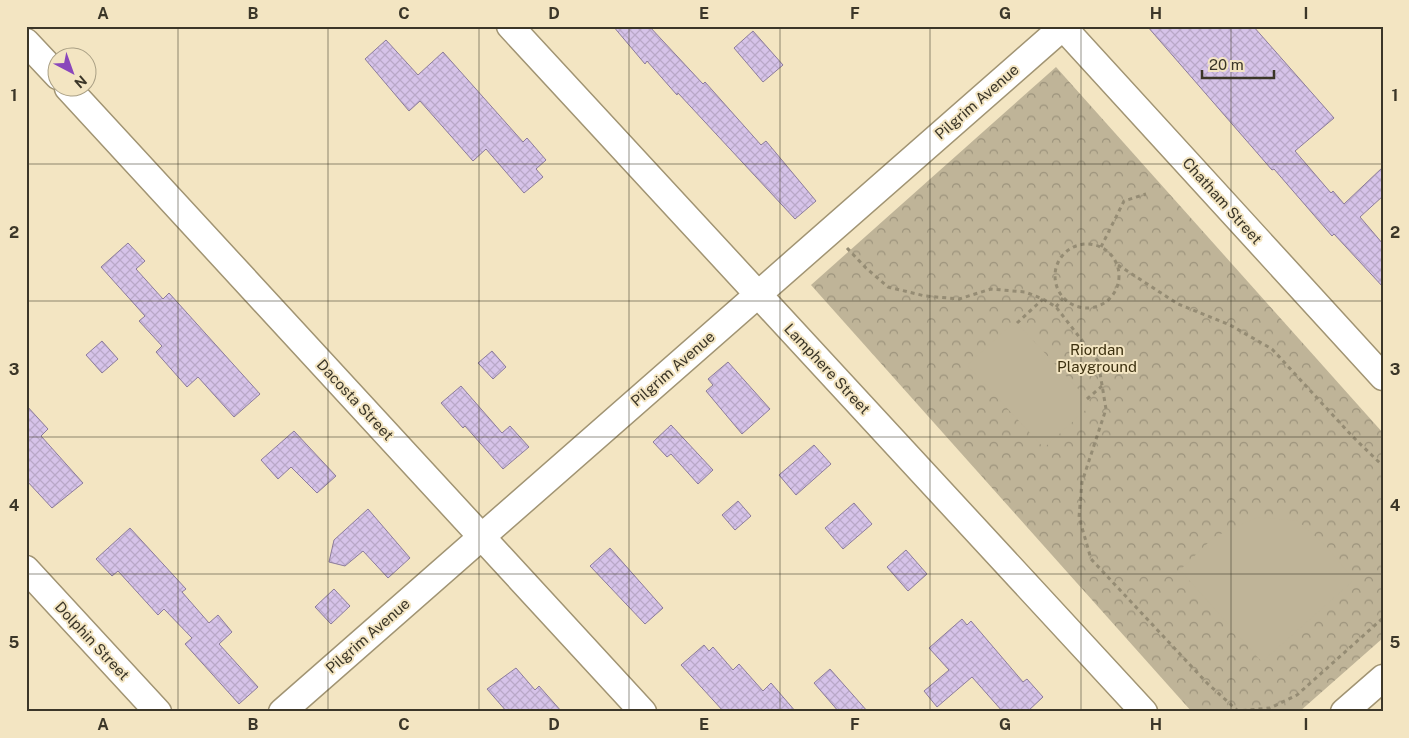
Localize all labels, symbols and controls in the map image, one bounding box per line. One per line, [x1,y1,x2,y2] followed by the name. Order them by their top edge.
[97,4,109,23] text: A
[248,4,259,23] text: B
[398,4,410,23] text: C
[548,4,560,23] text: D
[699,4,709,23] text: E
[850,4,860,23] text: F
[999,4,1011,23] text: G
[1150,4,1162,23] text: H
[1304,4,1308,23] text: I
[48,48,98,98] north arrow
[1202,48,1274,80] scale bar
[1209,56,1244,73] text: 20 m
[931,61,1022,143] street label: Pilgrim Avenue
[71,72,90,91] text: N
[11,86,17,105] text: 1
[1392,86,1398,105] text: 1
[1179,154,1266,247] street label: Chatham Street
[9,223,19,242] text: 2
[1390,223,1400,242] text: 2
[781,320,874,417] street label: Lamphere Street
[627,328,718,410] street label: Pilgrim Avenue
[1057,341,1137,375] park label: Riordan Playground
[314,356,397,444] street label: Dacosta Street
[9,360,19,379] text: 3
[1390,360,1400,379] text: 3
[9,496,20,515] text: 4
[1390,496,1401,515] text: 4
[322,595,413,677] street label: Pilgrim Avenue
[52,598,133,683] street label: Dolphin Street
[9,633,20,652] text: 5
[1390,633,1401,652] text: 5
[97,715,109,734] text: A
[248,715,259,734] text: B
[398,715,410,734] text: C
[548,715,560,734] text: D
[699,715,709,734] text: E
[850,715,860,734] text: F
[999,715,1011,734] text: G
[1150,715,1162,734] text: H
[1304,715,1308,734] text: I

